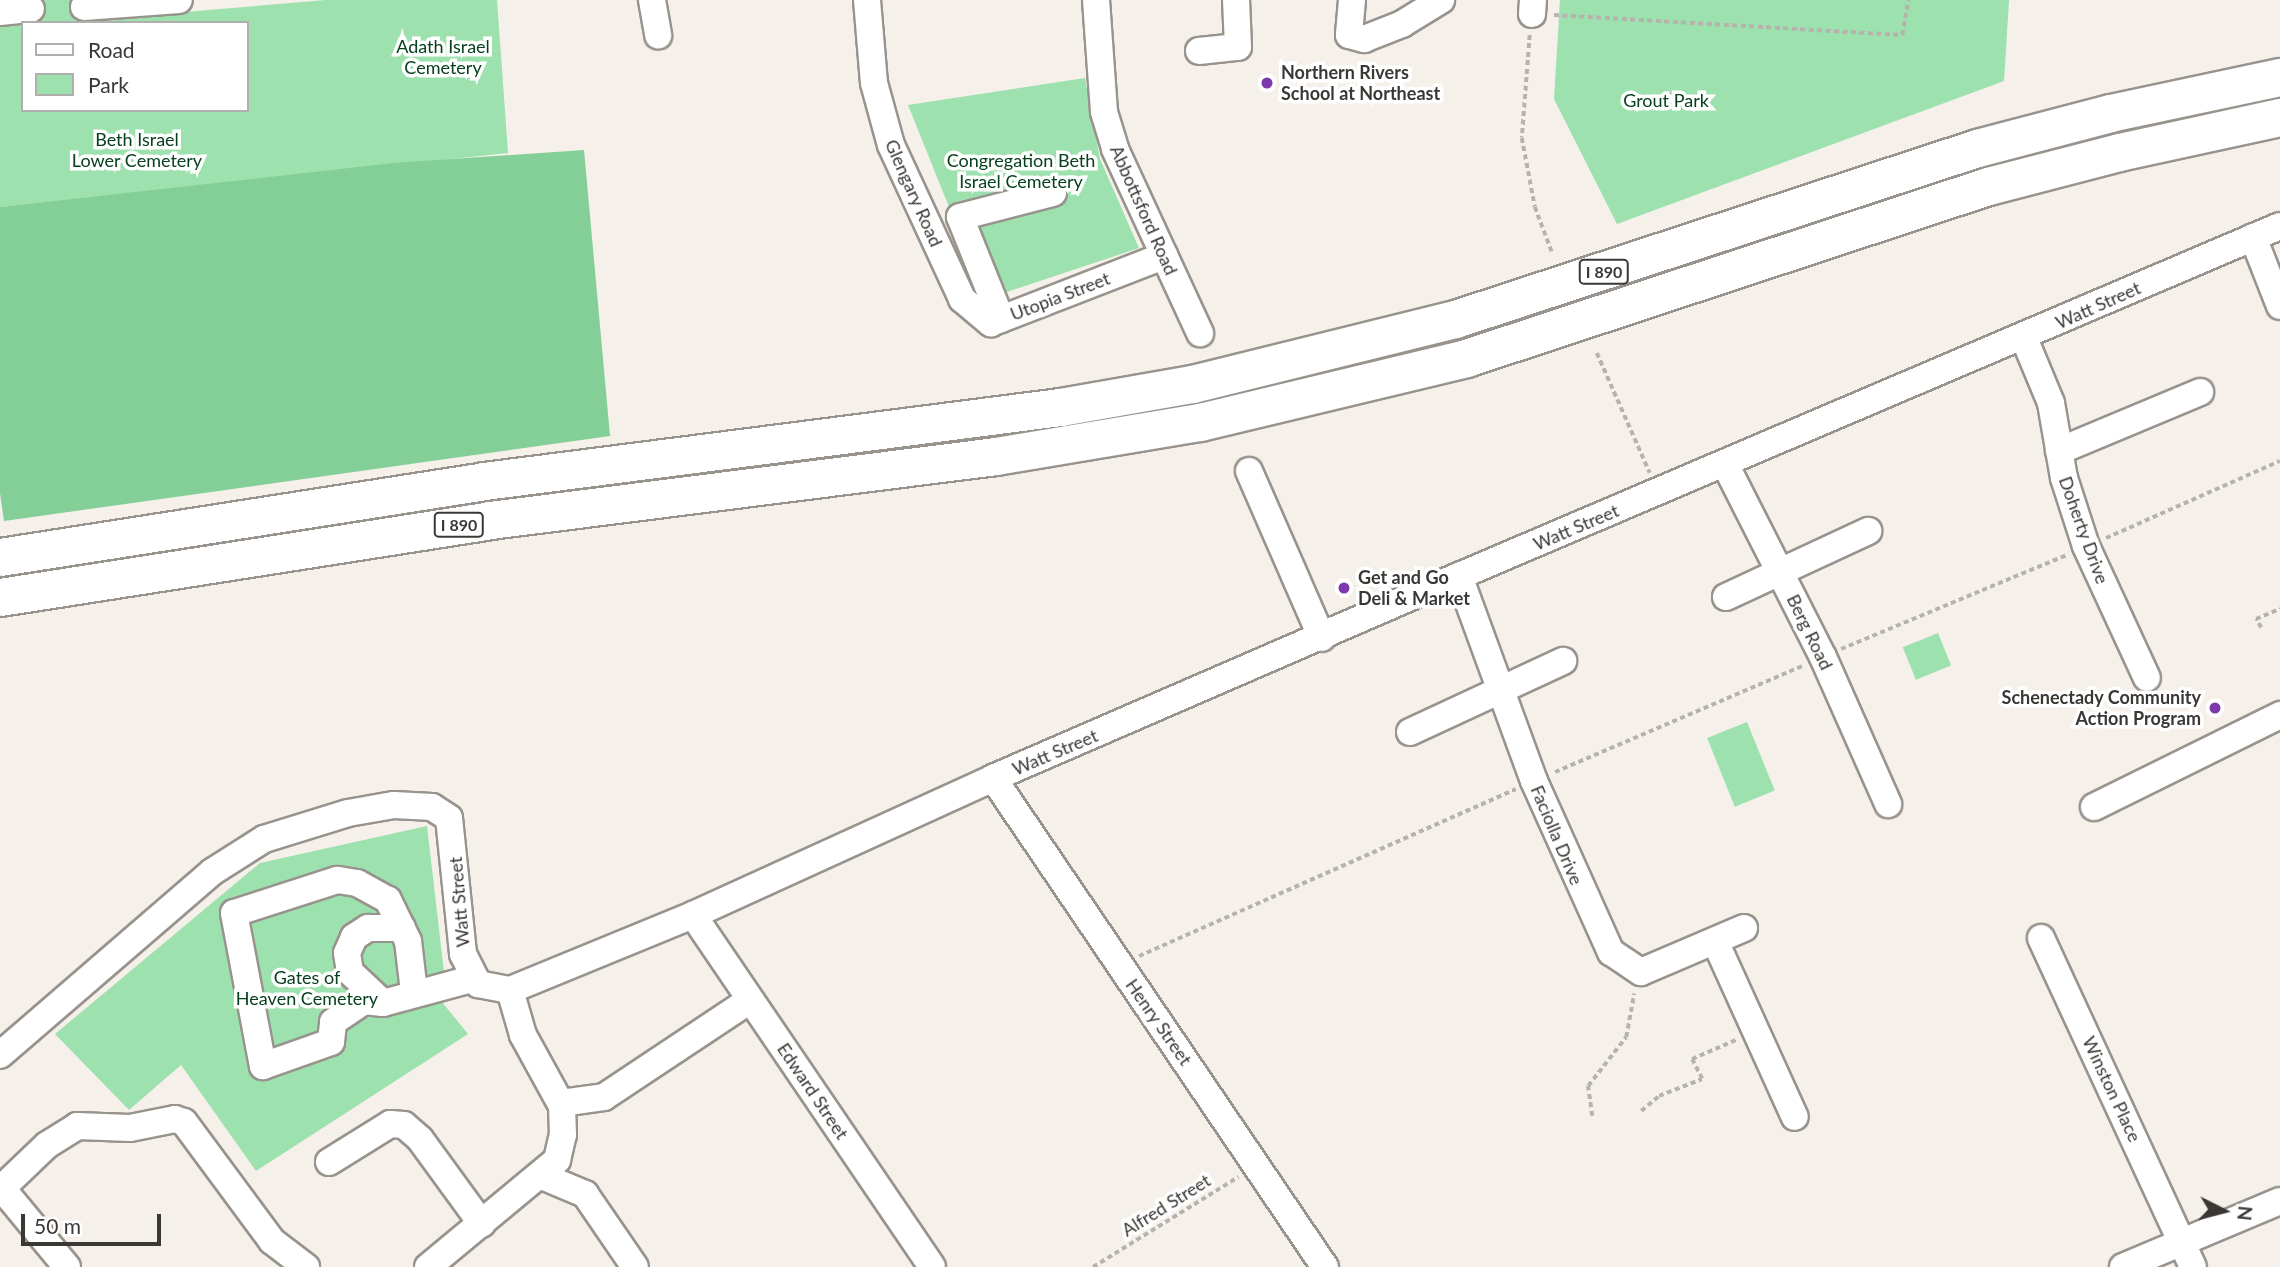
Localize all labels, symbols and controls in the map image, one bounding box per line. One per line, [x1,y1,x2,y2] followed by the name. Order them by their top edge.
[21,21,248,112] legend
[396,36,490,78] park label: Adath Israel Cemetery
[88,37,135,62] text: Road
[1281,62,1440,104] place label: Northern Rivers School at Northeast
[88,72,129,97] text: Park
[1259,75,1275,91] marker: Northern Rivers School at Northeast
[1623,89,1709,111] park label: Grout Park
[72,129,202,172] park label: Beth Israel Lower Cemetery
[881,136,947,250] street label: Glengary Road
[1106,142,1182,278] street label: Abbottsford Road
[947,150,1095,192] park label: Congregation Beth Israel Cemetery
[1578,260,1630,284] road number: I 890
[1007,267,1113,325] street label: Utopia Street
[2052,277,2144,333] street label: Watt Street
[2055,473,2113,587] street label: Doherty Drive
[1530,499,1622,555] street label: Watt Street
[433,512,485,538] road number: I 890
[1358,567,1470,610] place label: Get and Go Deli & Market
[1336,580,1352,596] marker: Get and Go Deli & Market
[1782,591,1838,673] street label: Berg Road
[2001,687,2201,730] place label: Schenectady Community Action Program
[2207,700,2223,716] marker: Schenectady Community Action Program
[1009,724,1101,780] street label: Watt Street
[1526,782,1588,888] street label: Faciolla Drive
[444,856,474,948] street label: Watt Street
[236,967,378,1010] park label: Gates of Heaven Cemetery
[1121,975,1197,1069] street label: Henry Street
[2078,1033,2146,1145] street label: Winston Place
[773,1039,853,1143] street label: Edward Street
[1118,1169,1214,1241] street label: Alfred Street
[2189,1176,2259,1246] north arrow
[24,1200,164,1244] scale bar
[2233,1205,2258,1222] text: N
[34,1213,81,1238] text: 50 m

